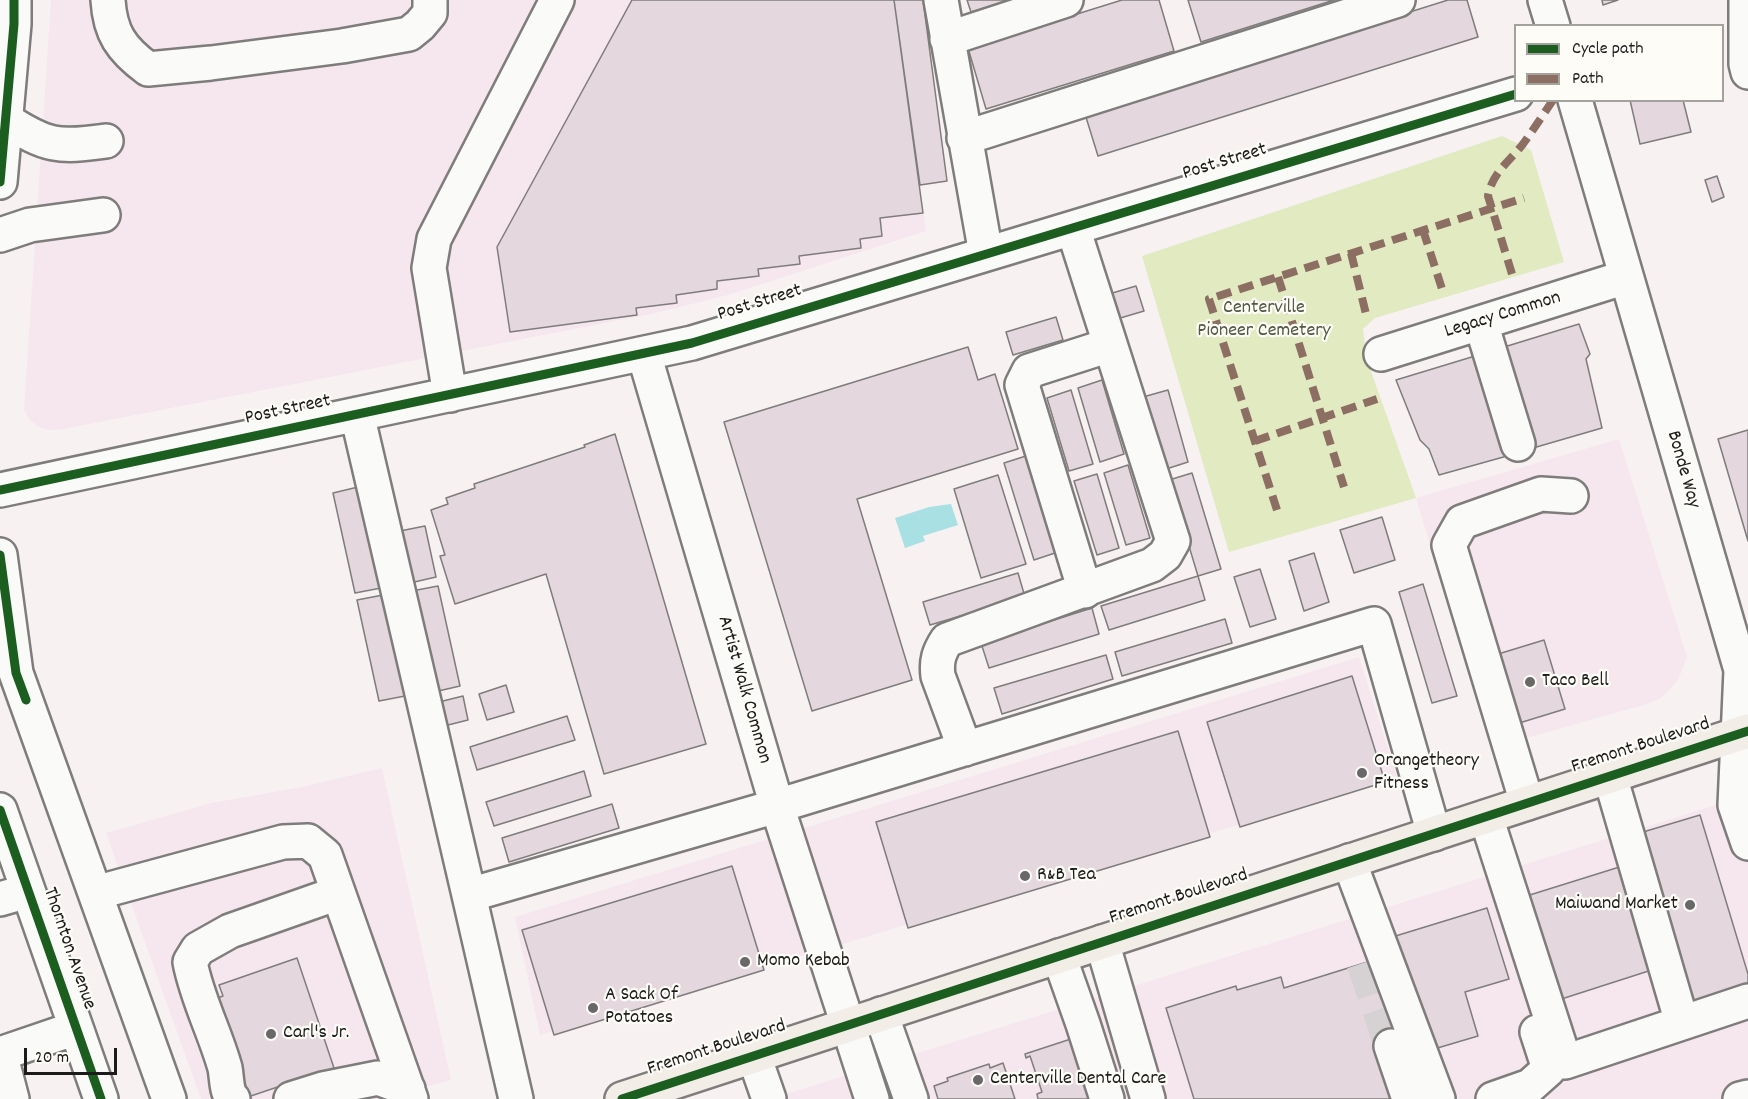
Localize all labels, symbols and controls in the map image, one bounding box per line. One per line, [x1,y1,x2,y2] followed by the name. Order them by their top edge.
[1514,24,1724,102] legend
[1572,37,1643,62] text: Cycle path
[1572,67,1604,92] text: Path
[1180,139,1270,187] street label: Post Street
[715,280,805,328] street label: Post Street
[1442,287,1564,345] street label: Legacy Common
[1197,297,1331,344] park label: Centerville Pioneer Cemetery
[243,390,333,432] street label: Post Street
[1660,429,1704,511] street label: Bonde Way
[710,613,776,767] street label: Artist Walk Common
[1542,670,1609,694] place label: Taco Bell
[1523,675,1537,689] marker: Taco Bell
[1569,713,1713,781] street label: Fremont Boulevard
[1374,750,1479,797] place label: Orangetheory Fitness
[1355,766,1369,780] marker: Orangetheory Fitness
[1037,864,1096,888] place label: R&B Tea
[1107,864,1251,932] street label: Fremont Boulevard
[1018,869,1032,883] marker: R&B Tea
[36,885,100,1013] street label: Thornton Avenue
[1555,893,1678,917] place label: Maiwand Market
[1683,898,1697,912] marker: Maiwand Market
[757,950,850,974] place label: Momo Kebab
[738,955,752,969] marker: Momo Kebab
[605,984,678,1031] place label: A Sack Of Potatoes
[586,1001,600,1015] marker: A Sack Of Potatoes
[645,1015,789,1083] street label: Fremont Boulevard
[283,1022,349,1046] place label: Carl's Jr.
[264,1027,278,1041] marker: Carl's Jr.
[27,1036,120,1074] scale bar
[35,1046,69,1071] text: 20 m
[990,1068,1166,1092] place label: Centerville Dental Care
[971,1073,985,1087] marker: Centerville Dental Care

